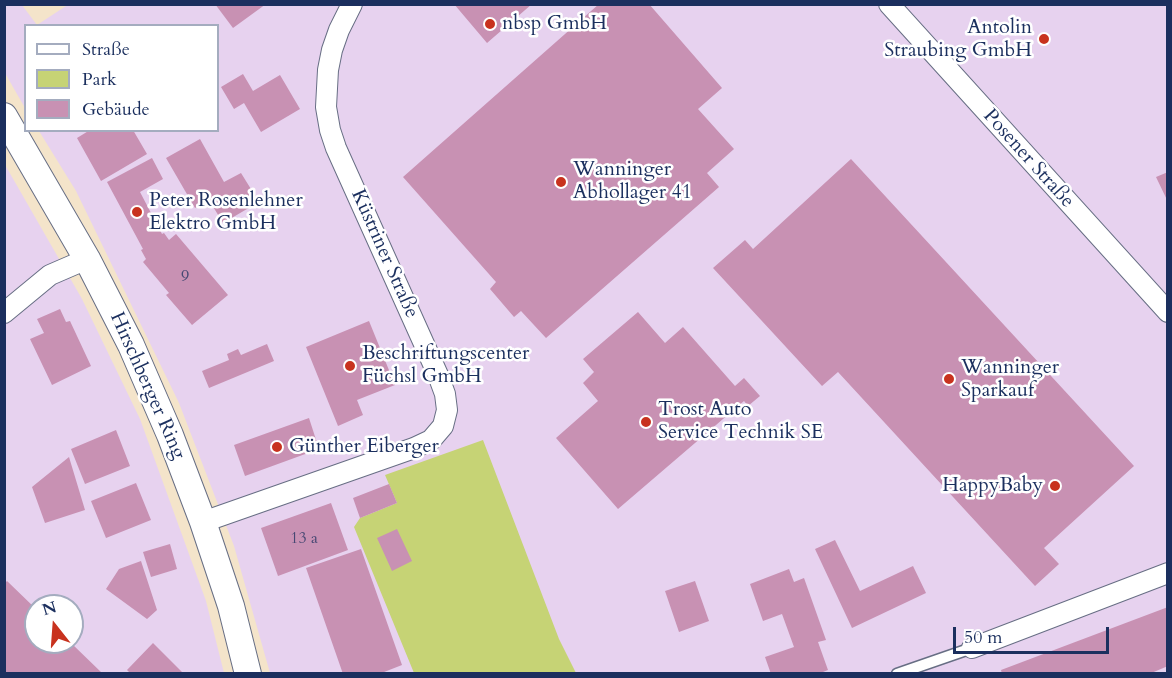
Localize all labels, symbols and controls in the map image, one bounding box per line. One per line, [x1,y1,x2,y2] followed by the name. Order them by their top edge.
[502,12,607,36] place label: nbsp GmbH
[884,16,1032,63] place label: Antolin Straubing GmbH
[483,17,497,31] marker: nbsp GmbH
[24,24,219,132] legend
[1037,32,1051,46] marker: Antolin Straubing GmbH
[82,37,130,62] text: Straße
[82,67,117,92] text: Park
[82,97,150,122] text: Gebäude
[977,105,1079,213] street label: Posener Straße
[573,158,692,205] place label: Wanninger Abhollager 41
[554,175,568,189] marker: Wanninger Abhollager 41
[345,186,423,322] street label: Küstriner Straße
[149,189,303,236] place label: Peter Rosenlehner Elektro GmbH
[130,205,144,219] marker: Peter Rosenlehner Elektro GmbH
[181,267,189,287] house number: 9
[104,309,190,463] street label: Hirschberger Ring
[362,342,529,389] place label: Beschriftungscenter Füchsl GmbH
[961,356,1059,403] place label: Wanninger Sparkauf
[343,359,357,373] marker: Beschriftungscenter Füchsl GmbH
[942,372,956,386] marker: Wanninger Sparkauf
[658,398,823,445] place label: Trost Auto Service Technik SE
[639,415,653,429] marker: Trost Auto Service Technik SE
[289,435,439,459] place label: Günther Eiberger
[270,440,284,454] marker: Günther Eiberger
[942,474,1043,498] place label: HappyBaby
[1048,479,1062,493] marker: HappyBaby
[290,529,318,549] house number: 13 a
[24,594,84,654] north arrow
[39,596,59,621] text: N
[956,615,1112,653] scale bar
[964,625,1003,650] text: 50 m

